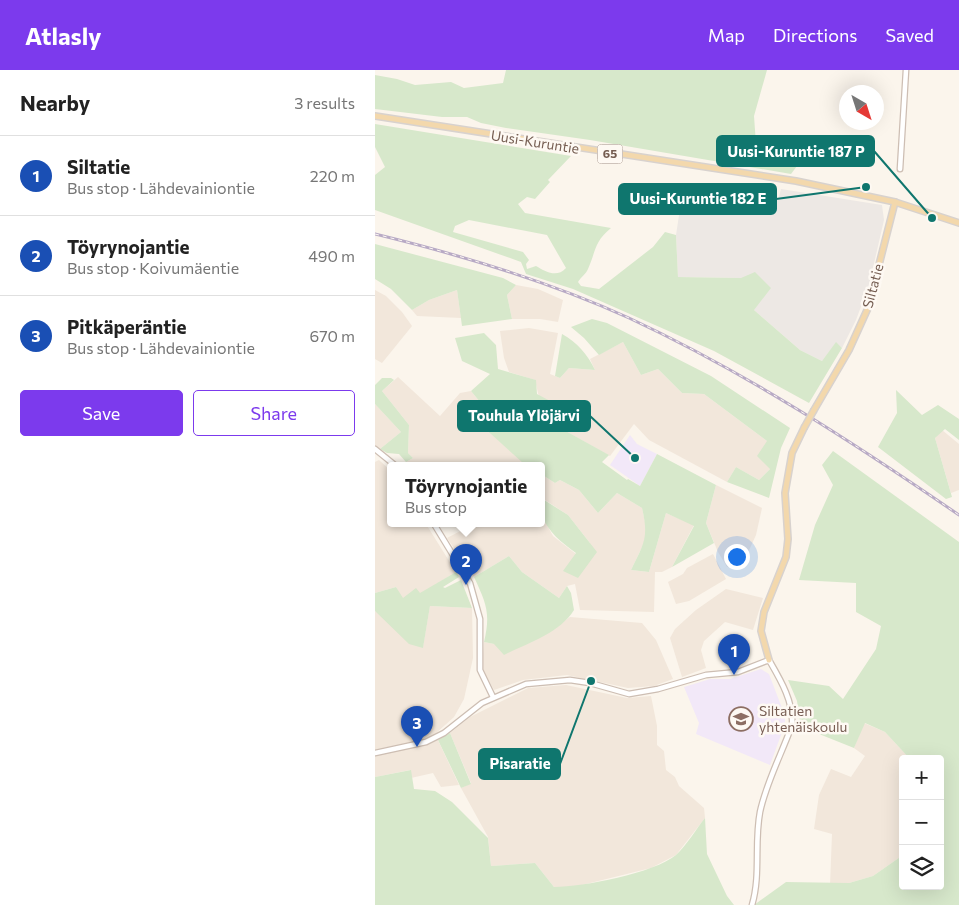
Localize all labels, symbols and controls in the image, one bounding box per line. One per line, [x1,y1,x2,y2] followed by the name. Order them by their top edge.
[25,21,102,50] text: Atlasly
[708,24,745,46] text: Map
[773,24,857,46] text: Directions
[885,24,934,46] text: Saved
[839,85,884,130] north arrow
[20,90,90,115] text: Nearby
[294,93,355,112] text: 3 results
[490,126,580,157] street label: Uusi-Kuruntie
[717,136,874,166] callout: Uusi-Kuruntie 187 P
[727,142,865,160] text: Uusi-Kuruntie 187 P
[597,144,623,164] road number: 65
[67,155,130,178] text: Siltatie
[32,166,40,185] text: 1
[310,166,355,185] text: 220 m
[67,178,255,197] text: Bus stop · Lähdevainiontie
[619,184,776,214] callout: Uusi-Kuruntie 182 E
[630,189,766,207] text: Uusi-Kuruntie 182 E
[67,235,189,258] text: Töyrynojantie
[31,246,41,265] text: 2
[308,246,355,265] text: 490 m
[67,258,239,277] text: Bus stop · Koivumäentie
[858,262,887,310] street label: Siltatie
[67,315,187,338] text: Pitkäperäntie
[31,326,41,345] text: 3
[309,326,355,345] text: 670 m
[67,338,255,357] text: Bus stop · Lähdevainiontie
[20,390,183,436] button: Save
[193,390,355,436] button: Share
[458,401,590,431] callout: Touhula Ylöjärvi
[468,406,580,424] text: Touhula Ylöjärvi
[387,462,545,527] popup
[405,474,527,497] text: Töyrynojantie
[405,497,467,516] text: Bus stop
[450,544,482,585] pin: 2
[724,544,750,570] your location
[718,634,750,675] pin: 1
[759,702,847,735] place label: Siltatien yhtenäiskoulu
[401,706,433,747] pin: 3
[728,706,754,732] school or university icon: Siltatien yhtenäiskoulu
[479,749,560,779] callout: Pisaratie
[489,754,551,772] text: Pisaratie
[899,755,944,890] map controls
[899,755,944,800] button: +
[899,800,944,845] button: −
[899,845,944,890] button: layers

